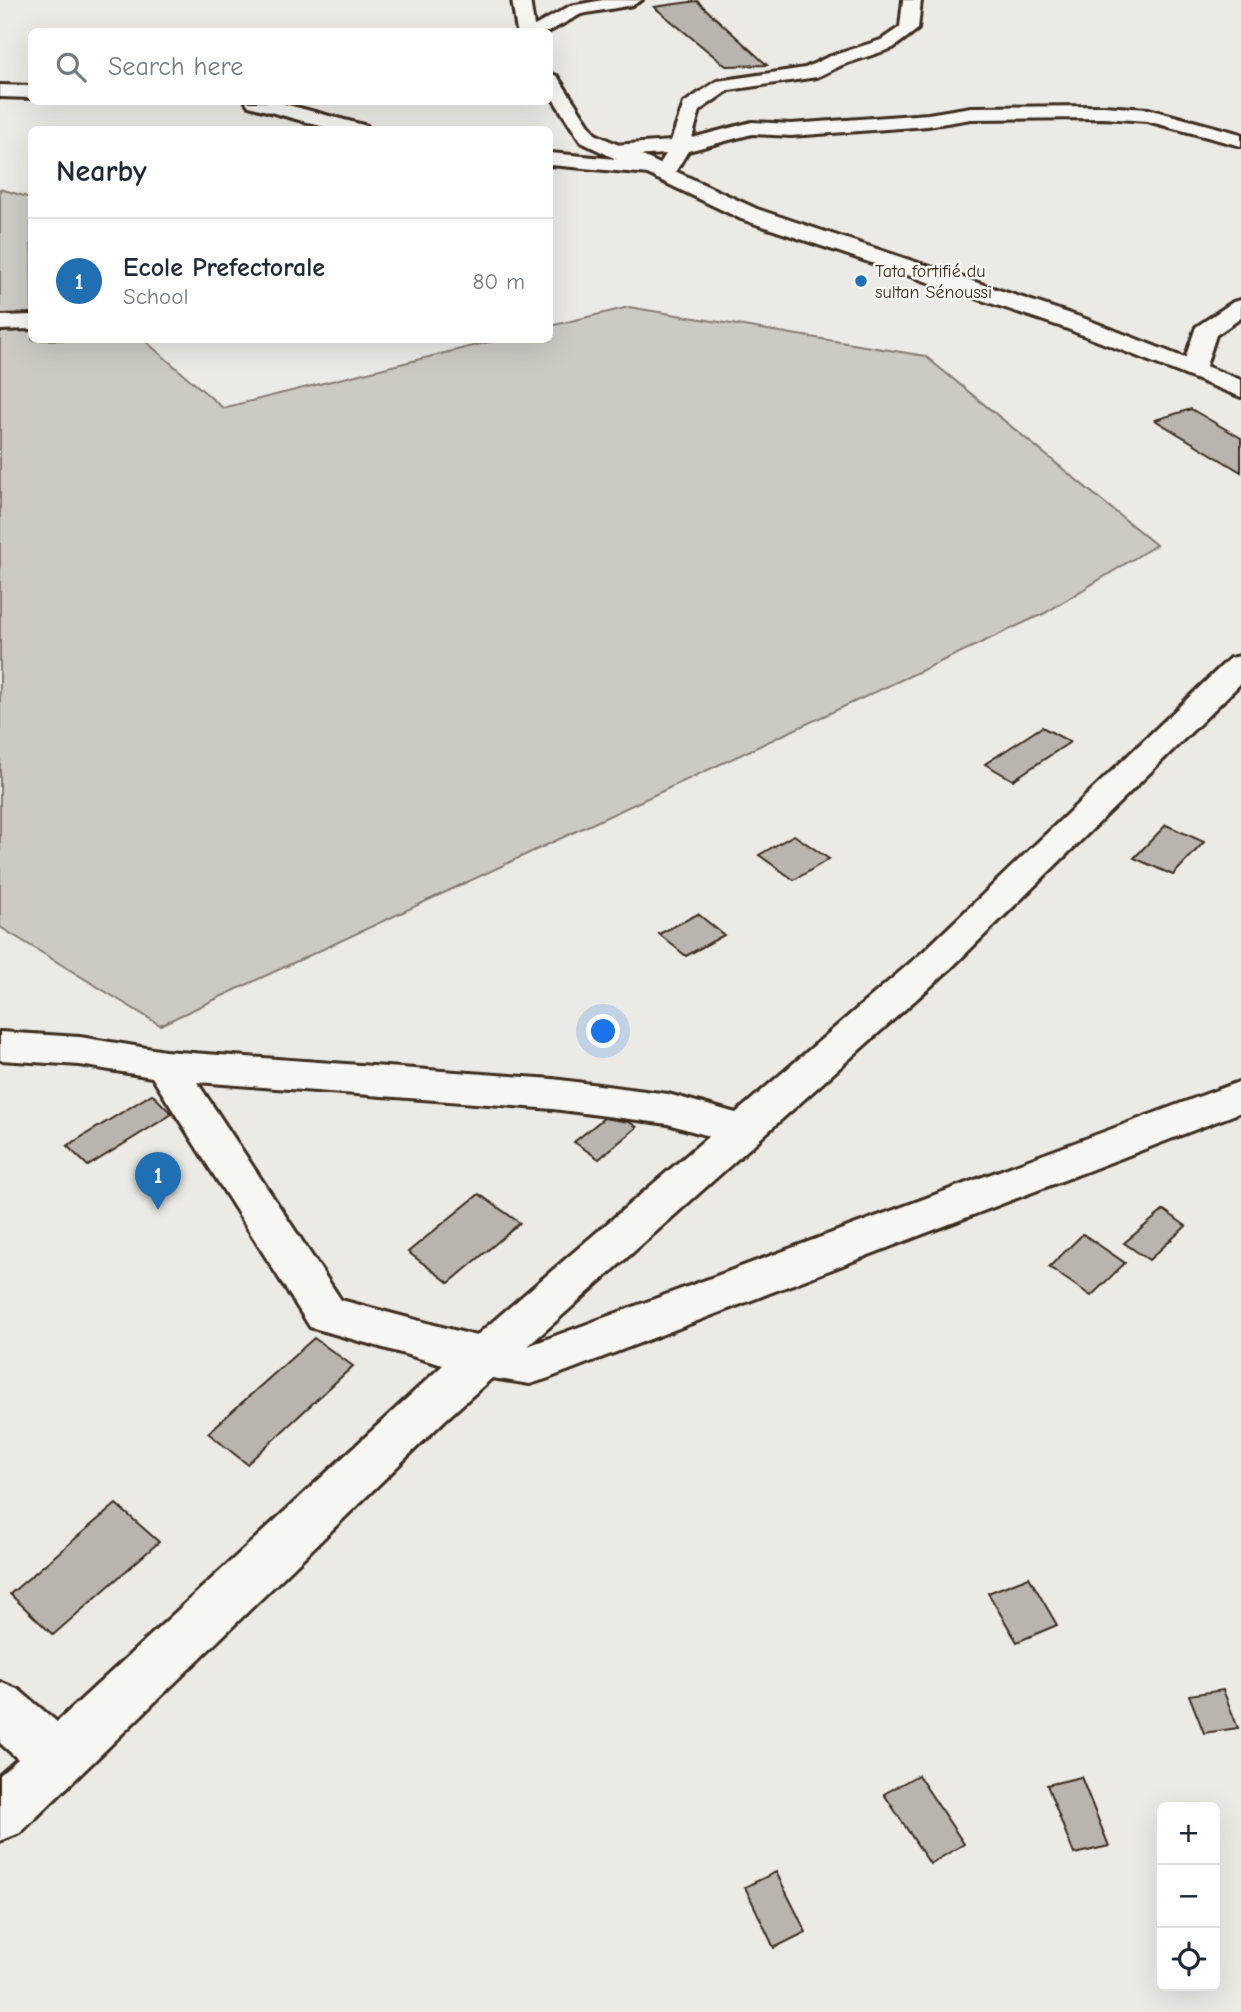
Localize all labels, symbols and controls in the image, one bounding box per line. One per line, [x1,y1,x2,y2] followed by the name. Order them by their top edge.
[28,28,553,105] search box
[52,48,90,86] icon: search
[108,52,243,82] text: Search here
[56,154,147,189] text: Nearby
[123,253,325,283] text: Ecole Prefectorale
[875,261,992,303] place label: Tata fortifié du sultan Sénoussi
[74,268,84,295] text: 1
[472,268,525,295] text: 80 m
[853,273,869,289] marker: Tata fortifié du sultan Sénoussi
[123,283,188,310] text: School
[586,1014,620,1048] your location
[135,1152,181,1210] pin: 1
[1157,1802,1220,1991] map controls
[1157,1802,1220,1865] button: +
[1157,1865,1220,1928] button: −
[1157,1928,1220,1991] button: locate

